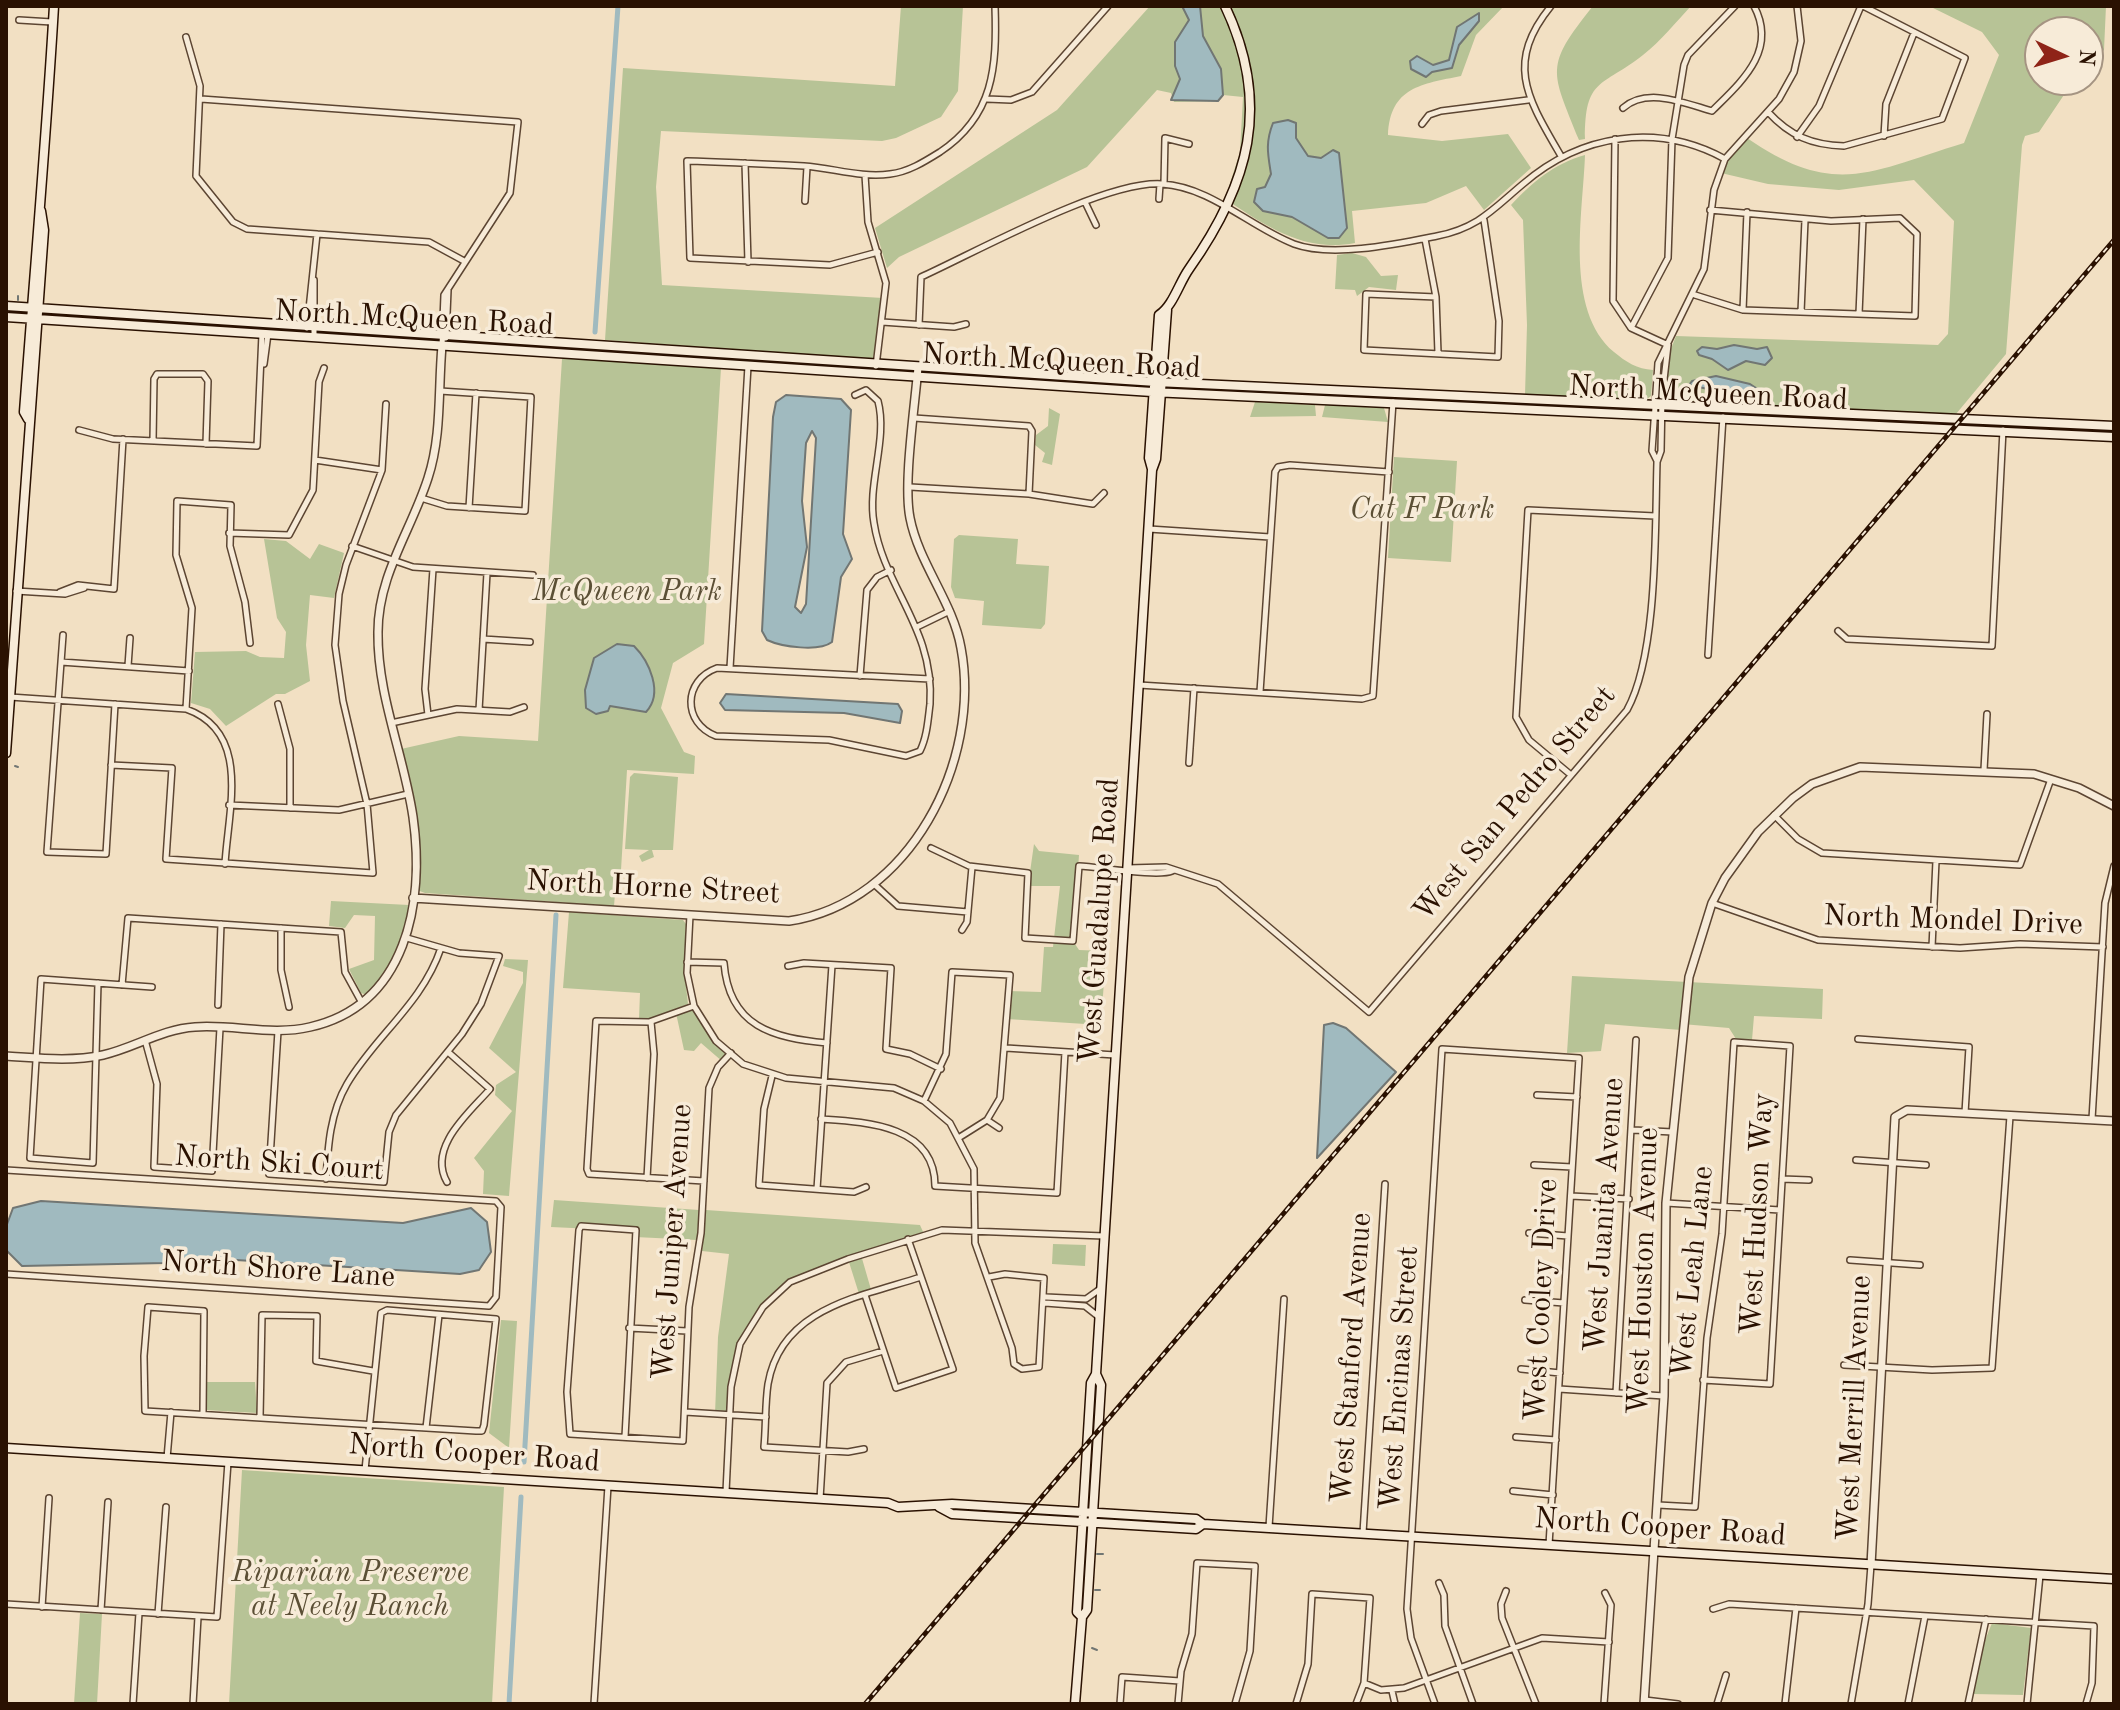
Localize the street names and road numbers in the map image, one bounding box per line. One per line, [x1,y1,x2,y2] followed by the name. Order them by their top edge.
[273,294,555,344] street label: North McQueen Road
[920,337,1202,387] street label: North McQueen Road
[1567,369,1849,419] street label: North McQueen Road
[1406,679,1624,929] street label: West San Pedro Street
[1072,777,1128,1065] street label: West Guadalupe Road
[525,863,781,913] street label: North Horne Street
[1823,898,2083,944] street label: North Mondel Drive
[1577,1076,1633,1354] street label: West Juanita Avenue
[1734,1092,1782,1336] street label: West Hudson Way
[645,1103,701,1381] street label: West Juniper Avenue
[1621,1127,1667,1415] street label: West Houston Avenue
[173,1139,385,1189] street label: North Ski Court
[1664,1164,1722,1380] street label: West Leah Lane
[1518,1178,1566,1422] street label: West Cooley Drive
[1324,1211,1380,1505] street label: West Stanford Avenue
[160,1244,396,1296] street label: North Shore Lane
[1373,1245,1427,1511] street label: West Encinas Street
[1830,1274,1880,1542] street label: West Merrill Avenue
[347,1427,601,1481] street label: North Cooper Road
[1533,1501,1787,1555] street label: North Cooper Road

